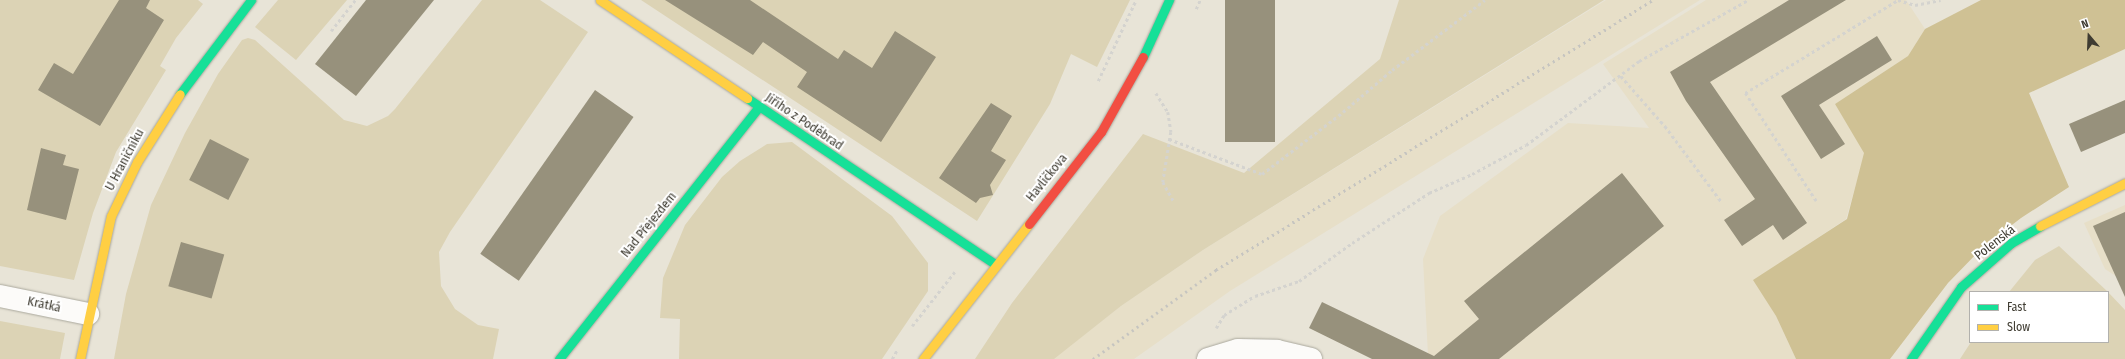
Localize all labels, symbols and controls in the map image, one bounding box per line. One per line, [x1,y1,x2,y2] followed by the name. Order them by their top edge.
[2069,16,2109,56] north arrow
[2080,17,2090,31] text: N
[762,90,846,154] street label: Jiřího z Poděbrad
[102,126,148,194] street label: U Hraničníku
[1023,151,1071,205] street label: Havlíčkova
[618,189,680,261] street label: Nad Přejezdem
[1971,222,2019,264] street label: Polenská
[1969,291,2109,343] legend
[26,294,62,316] street label: Krátká
[2007,300,2026,314] text: Fast
[2007,320,2030,334] text: Slow

